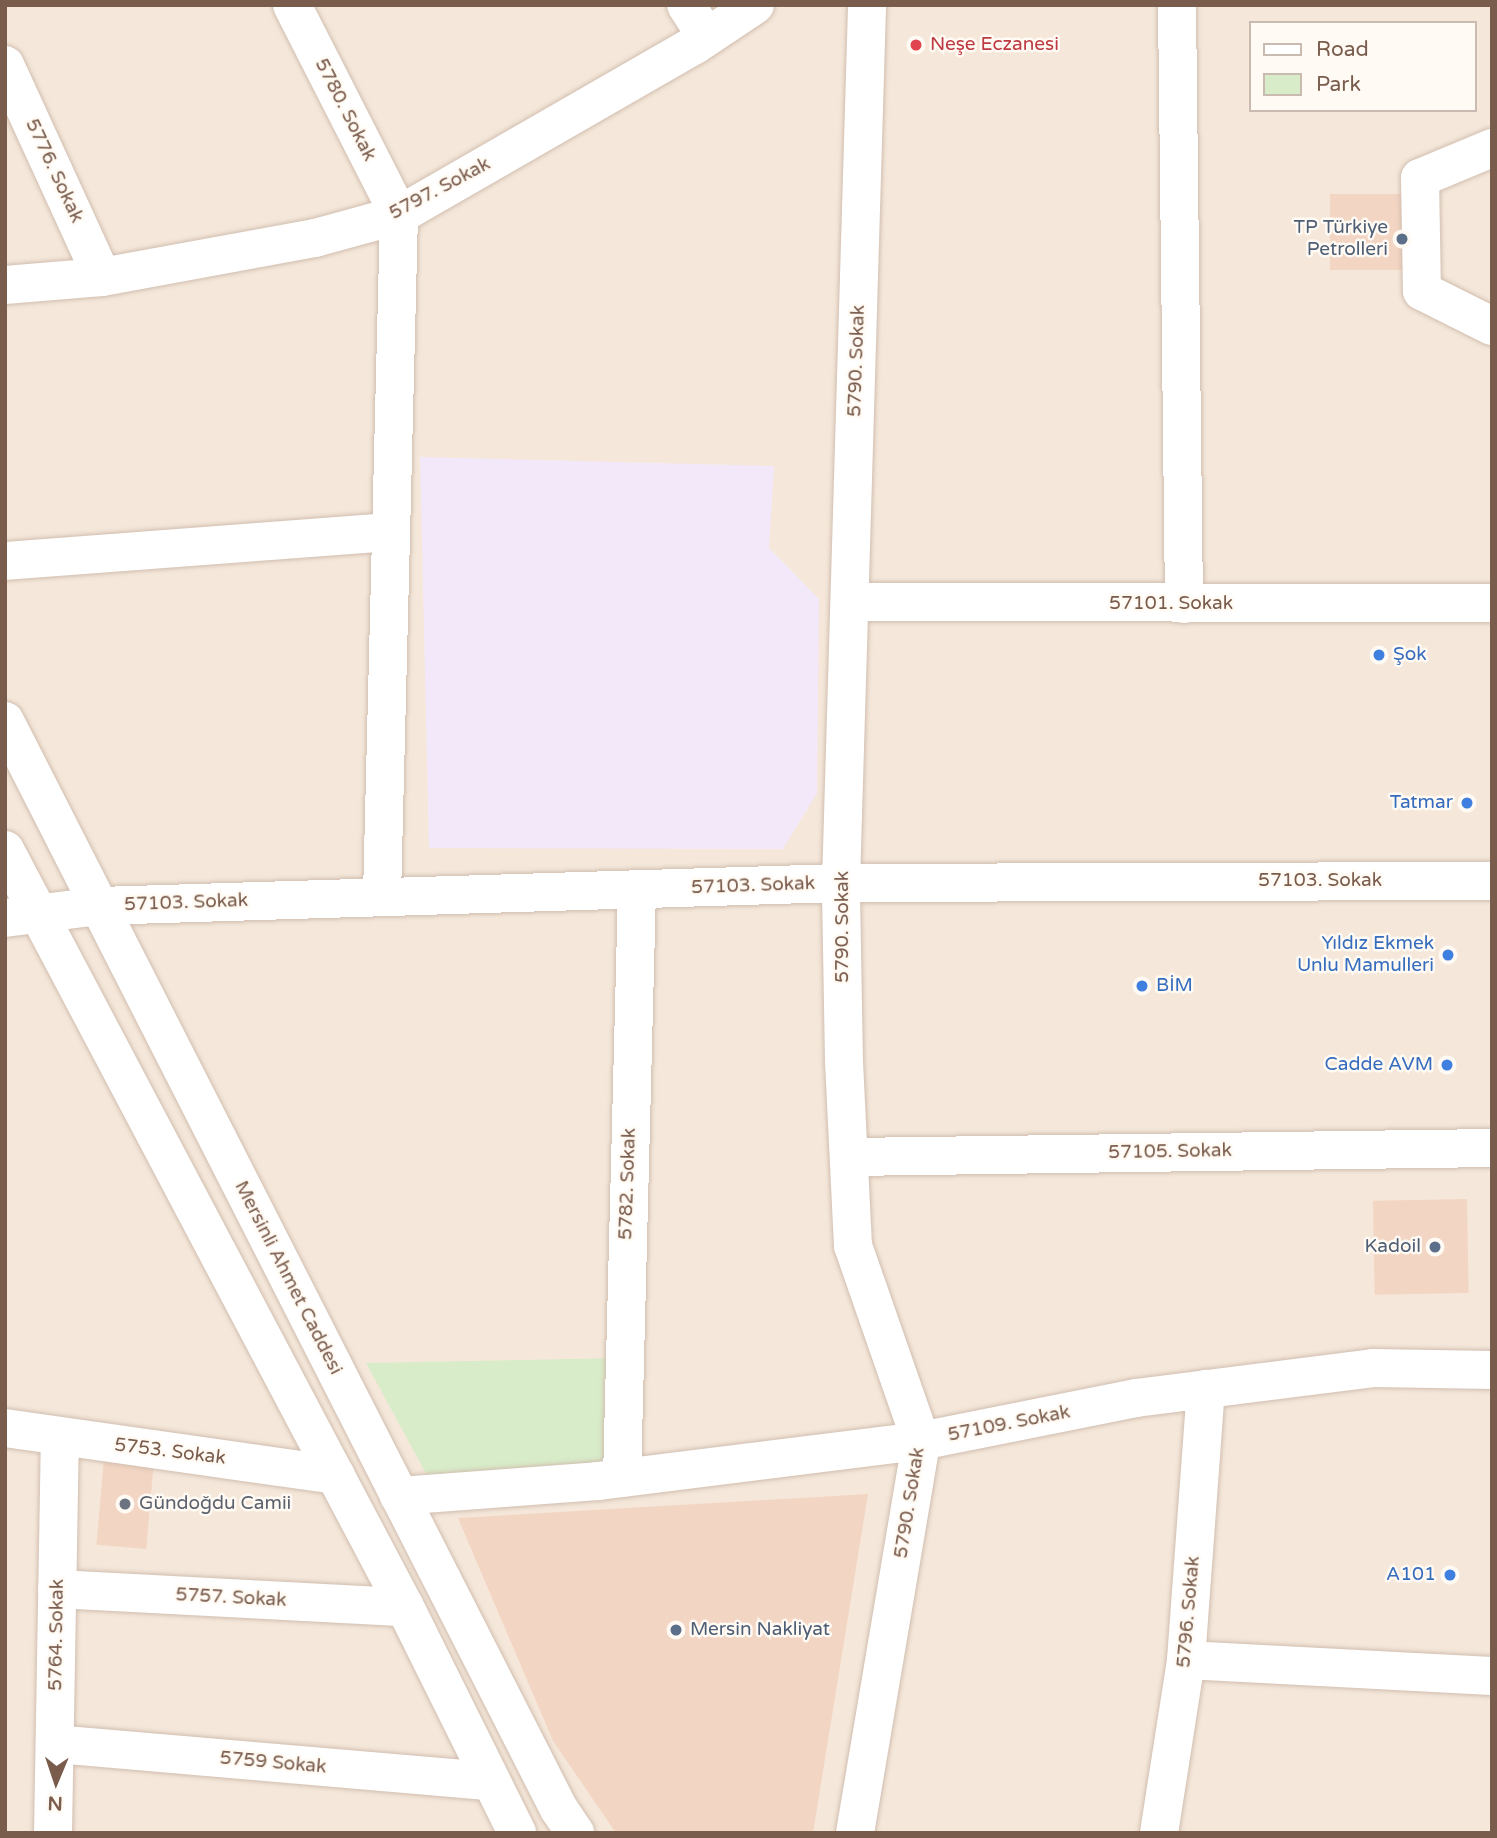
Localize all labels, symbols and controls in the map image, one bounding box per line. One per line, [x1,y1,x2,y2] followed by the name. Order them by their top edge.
[1248,21,1476,112] legend
[930,34,1059,56] place label: Neşe Eczanesi
[908,37,924,53] marker: Neşe Eczanesi
[1316,37,1369,62] text: Road
[309,55,381,165] street label: 5780. Sokak
[1316,72,1361,97] text: Park
[20,115,88,227] street label: 5776. Sokak
[386,153,494,225] street label: 5797. Sokak
[1294,217,1388,261] place label: TP Türkiye Petrolleri
[1394,231,1410,247] marker: TP Türkiye Petrolleri
[844,305,870,417] street label: 5790. Sokak
[1109,593,1233,615] street label: 57101. Sokak
[1393,644,1427,666] place label: Şok
[1371,647,1387,663] marker: Şok
[1390,792,1453,814] place label: Tatmar
[1459,795,1475,811] marker: Tatmar
[1258,870,1382,892] street label: 57103. Sokak
[832,871,854,983] street label: 5790. Sokak
[691,872,815,900] street label: 57103. Sokak
[124,889,248,917] street label: 57103. Sokak
[1297,933,1434,977] place label: Yıldız Ekmek Unlu Mamulleri
[1440,947,1456,963] marker: Yıldız Ekmek Unlu Mamulleri
[1156,975,1193,997] place label: BİM
[1134,978,1150,994] marker: BİM
[1325,1054,1433,1076] place label: Cadde AVM
[1439,1057,1455,1073] marker: Cadde AVM
[615,1128,641,1240] street label: 5782. Sokak
[1108,1140,1232,1164] street label: 57105. Sokak
[229,1177,347,1379] street label: Mersinli Ahmet Caddesi
[1365,1236,1421,1258] place label: Kadoil
[1427,1239,1443,1255] marker: Kadoil
[946,1401,1072,1447] street label: 57109. Sokak
[113,1434,227,1470] street label: 5753. Sokak
[890,1446,930,1560] street label: 5790. Sokak
[139,1493,291,1515] place label: Gündoğdu Camii
[117,1496,133,1512] marker: Gündoğdu Camii
[1173,1555,1205,1669] street label: 5796. Sokak
[1386,1564,1436,1586] place label: A101
[1442,1567,1458,1583] marker: A101
[45,1579,69,1691] street label: 5764. Sokak
[175,1584,287,1612] street label: 5757. Sokak
[690,1619,830,1641] place label: Mersin Nakliyat
[668,1622,684,1638] marker: Mersin Nakliyat
[21,1747,91,1817] north arrow
[219,1747,327,1779] street label: 5759 Sokak
[47,1792,63,1814] text: N

